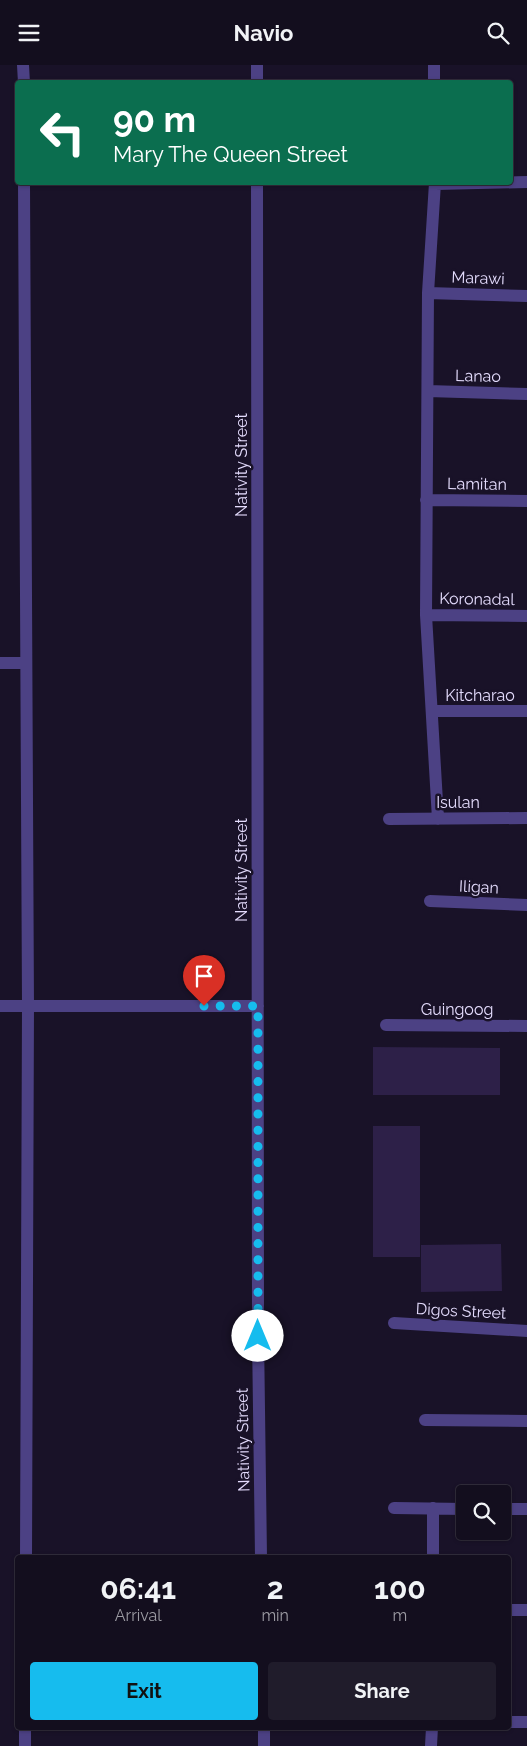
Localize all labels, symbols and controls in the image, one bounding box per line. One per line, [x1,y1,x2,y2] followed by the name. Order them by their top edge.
[15,19,43,47] icon: menu
[484,19,512,47] icon: search
[234,20,293,46] text: Navio
[113,99,196,140] text: 90 m
[30,100,95,165] icon: left
[113,141,348,167] text: Mary The Queen Street
[451,268,505,288] street label: Marawi
[455,366,501,386] street label: Lanao
[232,412,251,517] street label: Nativity Street
[447,474,507,494] street label: Lamitan
[439,589,515,609] street label: Koronadal
[445,686,515,705] street label: Kitcharao
[436,793,480,812] street label: Isulan
[232,817,251,922] street label: Nativity Street
[459,876,499,898] street label: Iligan
[183,955,225,1006] pin
[190,962,218,990] icon: arrive
[421,1000,493,1019] street label: Guingoog
[415,1299,507,1323] street label: Digos Street
[231,1309,283,1361] position arrow
[233,1387,253,1492] street label: Nativity Street
[456,1485,511,1540] map controls
[456,1485,511,1540] button: search
[100,1571,176,1606] text: 06:41
[267,1571,284,1606] text: 2
[374,1571,426,1606] text: 100
[115,1606,162,1625] text: Arrival
[261,1606,289,1625] text: min
[393,1606,407,1625] text: m
[30,1662,258,1720] button: Exit
[268,1662,496,1720] button: Share

